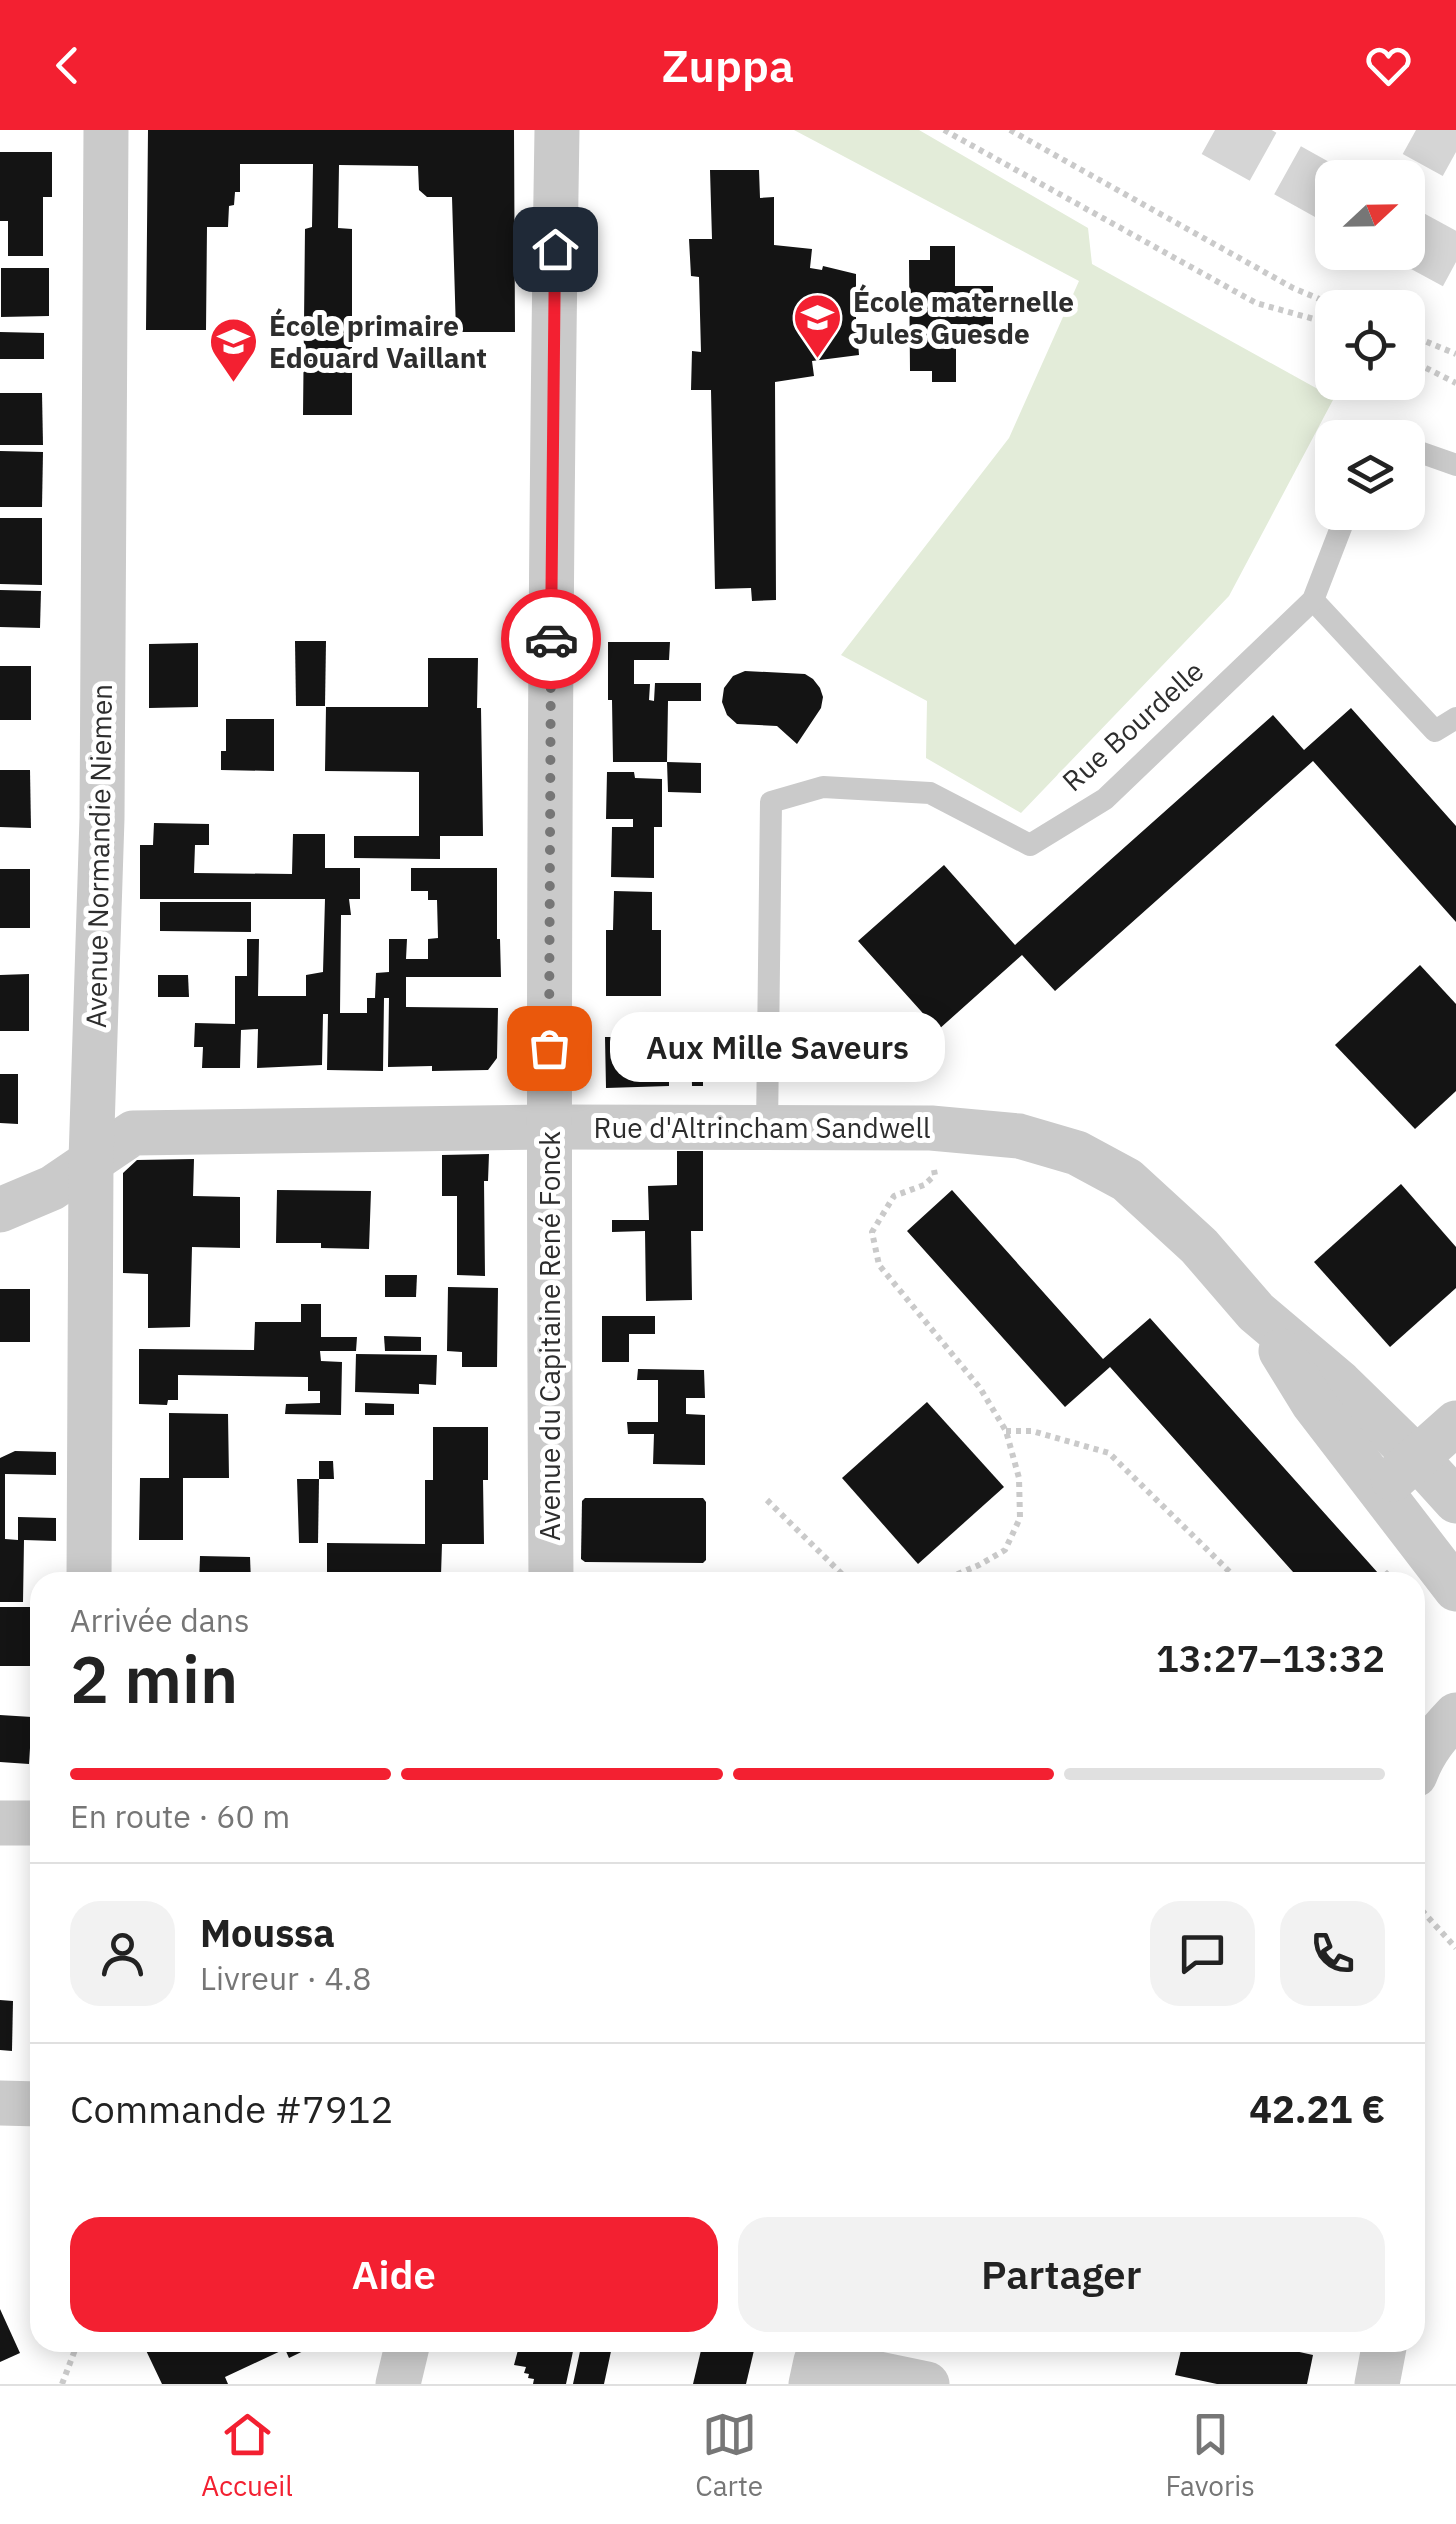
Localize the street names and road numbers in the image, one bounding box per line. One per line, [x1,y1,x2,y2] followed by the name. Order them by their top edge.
[1054,652,1211,799] street label: Rue Bourdelle
[77,684,120,1028] street label: Avenue Normandie Niemen
[593,1109,931,1146] street label: Rue d'Altrincham Sandwell
[531,1131,568,1541] street label: Avenue du Capitaine René Fonck

